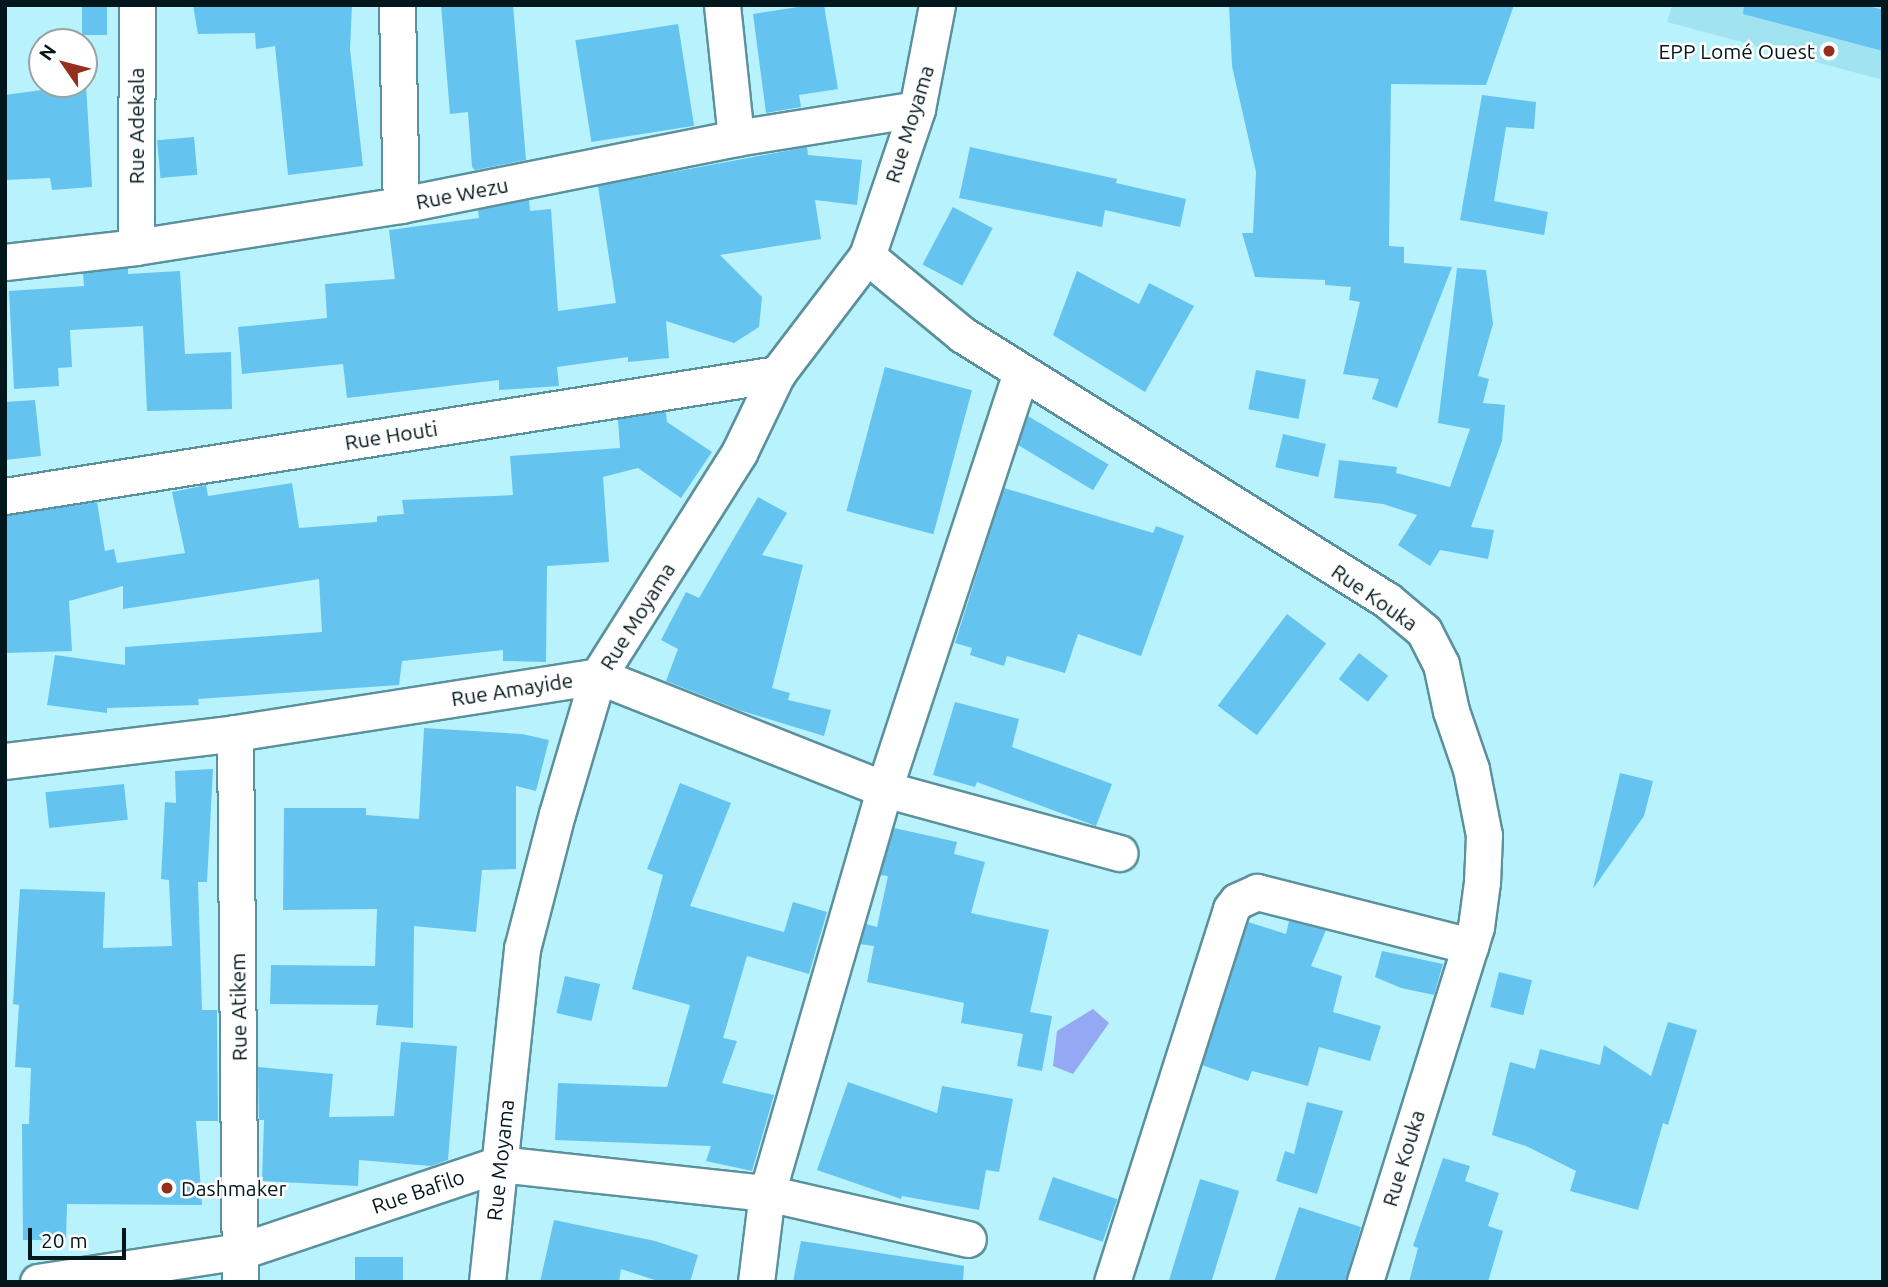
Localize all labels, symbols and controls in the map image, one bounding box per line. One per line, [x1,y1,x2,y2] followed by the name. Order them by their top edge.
[28,28,98,98] north arrow
[1659,38,1815,64] place label: EPP Lomé Ouest
[34,40,61,64] text: N
[1821,43,1837,59] marker: EPP Lomé Ouest
[879,62,939,186] street label: Rue Moyama
[123,68,149,184] street label: Rue Adekala
[414,172,510,214] street label: Rue Wezu
[343,415,439,455] street label: Rue Houti
[594,558,680,674] street label: Rue Moyama
[1327,558,1423,636] street label: Rue Kouka
[449,667,575,711] street label: Rue Amayide
[224,953,252,1061] street label: Rue Atikem
[481,1098,519,1222] street label: Rue Moyama
[1376,1107,1430,1209] street label: Rue Kouka
[368,1163,468,1219] street label: Rue Bafilo
[181,1175,286,1201] place label: Dashmaker
[159,1180,175,1196] marker: Dashmaker
[32,1214,130,1258] scale bar
[41,1228,88,1252] text: 20 m

